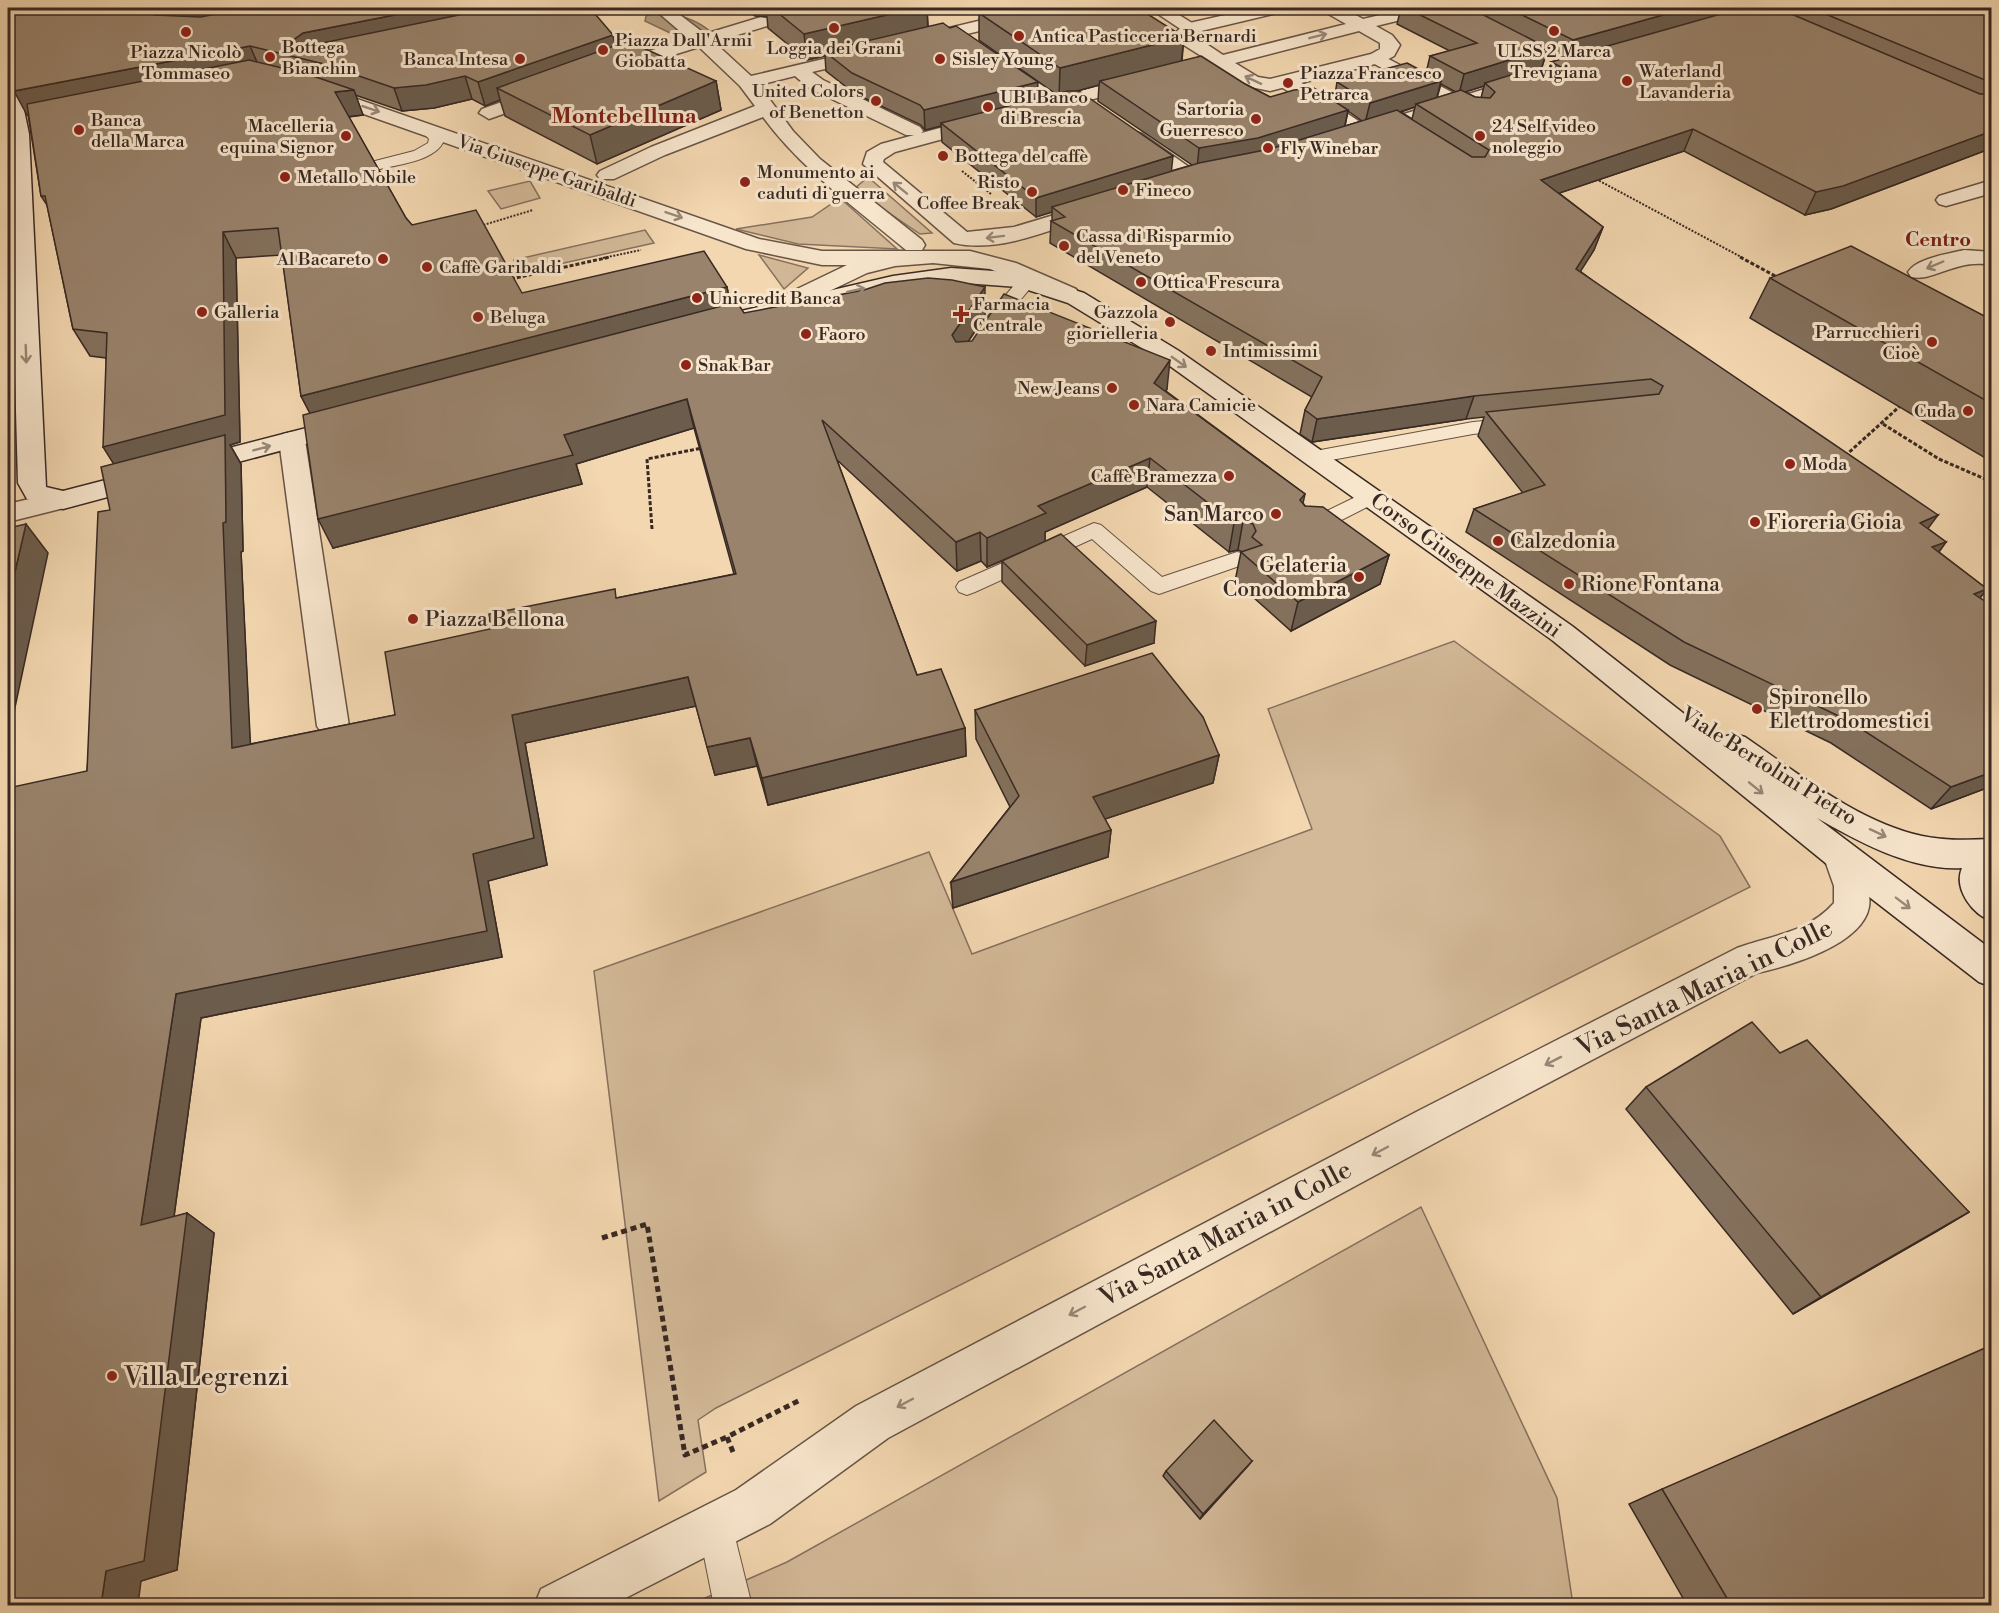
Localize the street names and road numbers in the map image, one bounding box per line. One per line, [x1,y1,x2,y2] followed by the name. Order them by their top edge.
[453,130,639,213] street label: Via Giuseppe Garibaldi
[1365,488,1566,644] street label: Corso Giuseppe Mazzini
[1674,701,1862,832] street label: Viale Bertolini Pietro
[1570,912,1838,1064] street label: Via Santa Maria in Colle
[1093,1154,1357,1315] street label: Via Santa Maria in Colle

